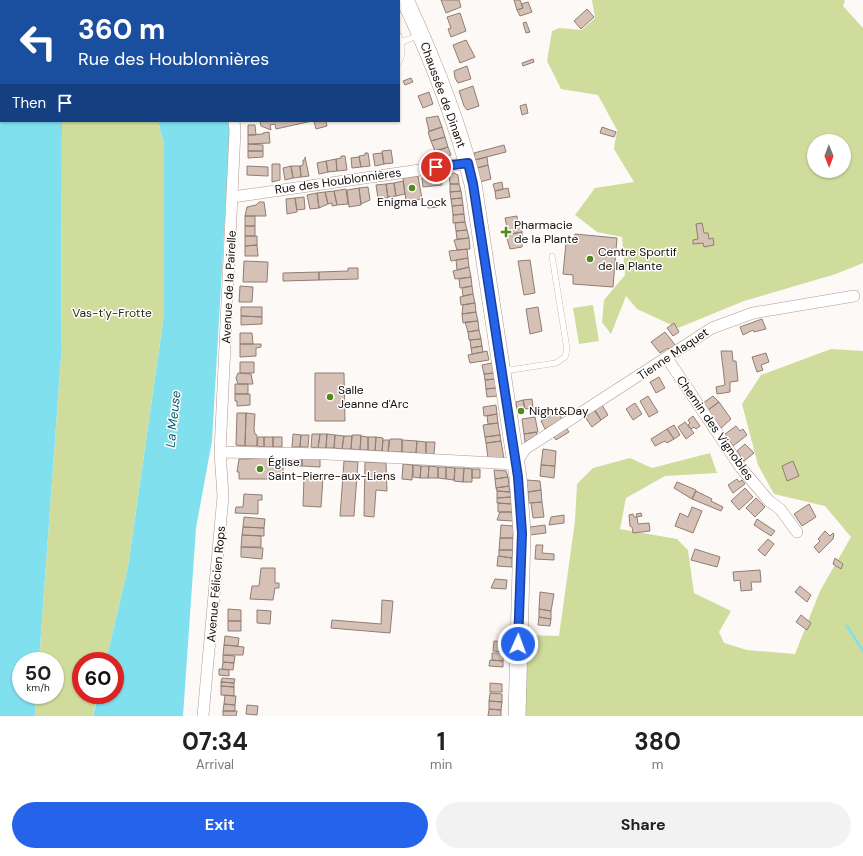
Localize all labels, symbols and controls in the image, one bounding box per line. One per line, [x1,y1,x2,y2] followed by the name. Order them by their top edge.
[78,11,165,48] text: 360 m
[12,16,64,68] icon: left
[416,40,470,150] street label: Chaussée de Dinant
[78,47,269,71] text: Rue des Houblonnières
[54,92,76,114] icon: arrive
[12,93,46,113] text: Then
[807,134,851,178] north arrow
[807,134,851,178] map controls
[419,150,453,184] pin
[425,156,447,178] icon: arrive
[274,164,402,198] street label: Rue des Houblonnières
[407,183,417,193] marker: Enigma Lock
[377,194,447,210] place label: Enigma Lock
[514,217,579,247] place label: Pharmacie de la Plante
[501,227,511,237] marker: Pharmacie de la Plante
[218,230,240,344] street label: Avenue de la Pairelle
[598,244,677,274] place label: Centre Sportif de la Plante
[585,254,595,264] marker: Centre Sportif de la Plante
[72,305,152,321] park label: Vas-t'y-Frotte
[634,324,712,384] street label: Tienne Maquet
[673,373,757,483] street label: Chemin des Vignobles
[338,382,409,412] place label: Salle Jeanne d'Arc
[162,390,184,448] water label: La Meuse
[325,392,335,402] marker: Salle Jeanne d'Arc
[529,403,589,419] place label: Night&Day
[516,406,526,416] marker: Night&Day
[268,454,396,484] place label: Église Saint-Pierre-aux-Liens
[255,464,265,474] marker: Église Saint-Pierre-aux-Liens
[203,525,229,643] street label: Avenue Félicien Rops
[497,623,539,665] position arrow
[72,652,124,704] speed limit sign: 60
[25,660,51,686] text: 50
[26,681,50,694] text: km/h
[182,726,248,757] text: 07:34
[437,726,446,757] text: 1
[634,726,681,757] text: 380
[196,756,234,773] text: Arrival
[430,756,452,773] text: min
[652,756,663,773] text: m
[12,802,428,848] button: Exit
[436,802,851,848] button: Share

